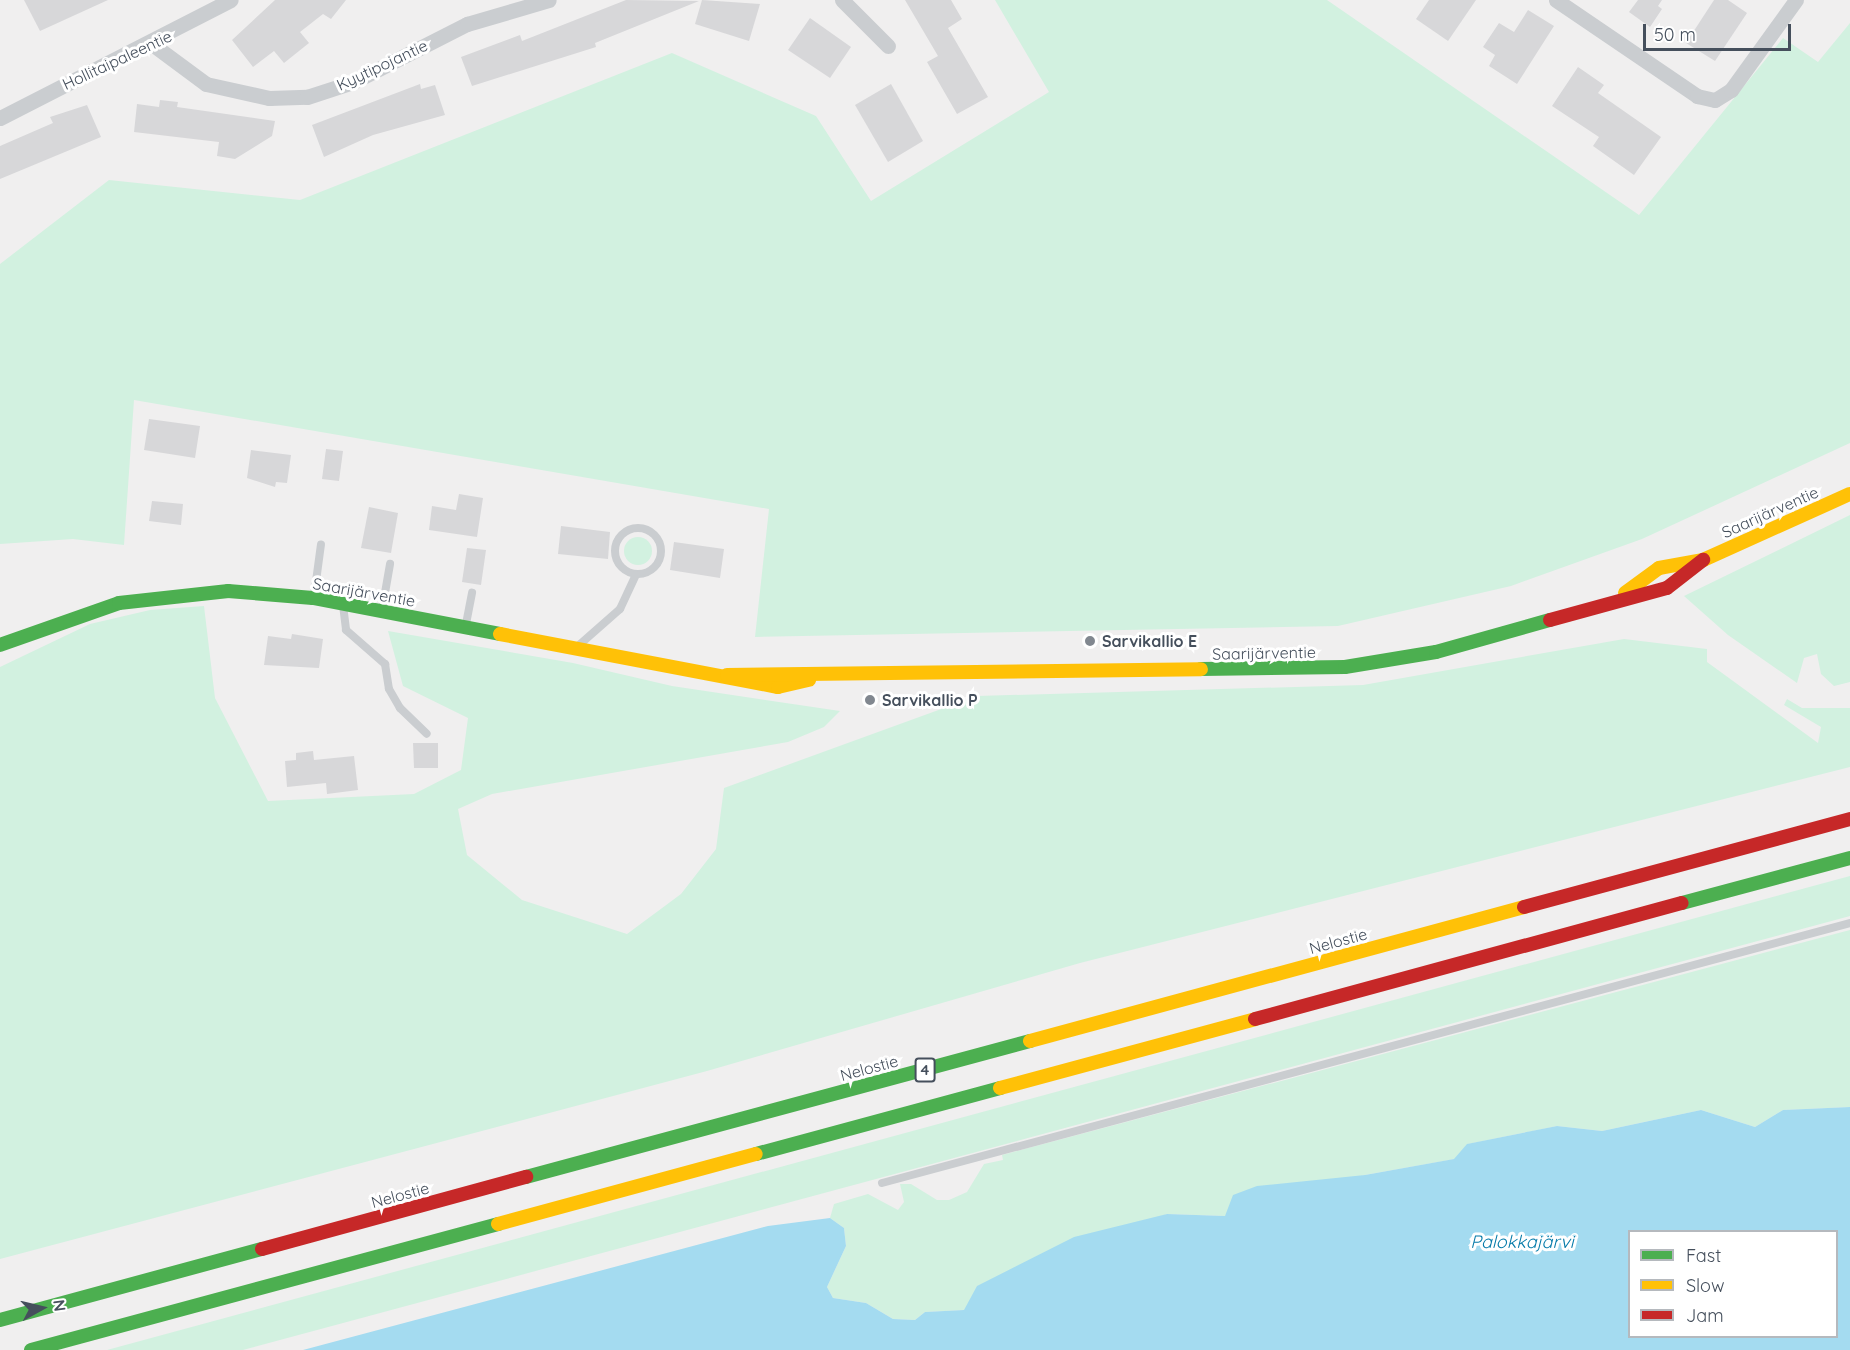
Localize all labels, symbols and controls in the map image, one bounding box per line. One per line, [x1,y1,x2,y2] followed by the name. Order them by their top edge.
[1646,12,1794,50] scale bar
[1654,23,1696,46] text: 50 m
[59,26,175,94] street label: Hollitaipaleentie
[334,36,430,94] street label: Kyytipojantie
[1719,482,1821,542] street label: Saarijärventie
[311,574,417,610] street label: Saarijärventie
[1102,631,1197,651] place label: Sarvikallio E
[1083,634,1097,648] marker: Sarvikallio E
[1212,642,1316,664] street label: Saarijärventie
[882,690,978,710] place label: Sarvikallio P
[863,693,877,707] marker: Sarvikallio P
[1307,924,1369,958] street label: Nelostie
[838,1051,900,1085] street label: Nelostie
[914,1058,936,1082] road number: 4
[369,1178,431,1212] street label: Nelostie
[1628,1230,1838,1338] legend
[1470,1231,1574,1253] water label: Palokkajärvi
[1686,1244,1721,1267] text: Fast
[1686,1274,1724,1297] text: Slow
[12,1278,72,1338] north arrow
[49,1298,71,1313] text: N
[1686,1304,1724,1327] text: Jam

